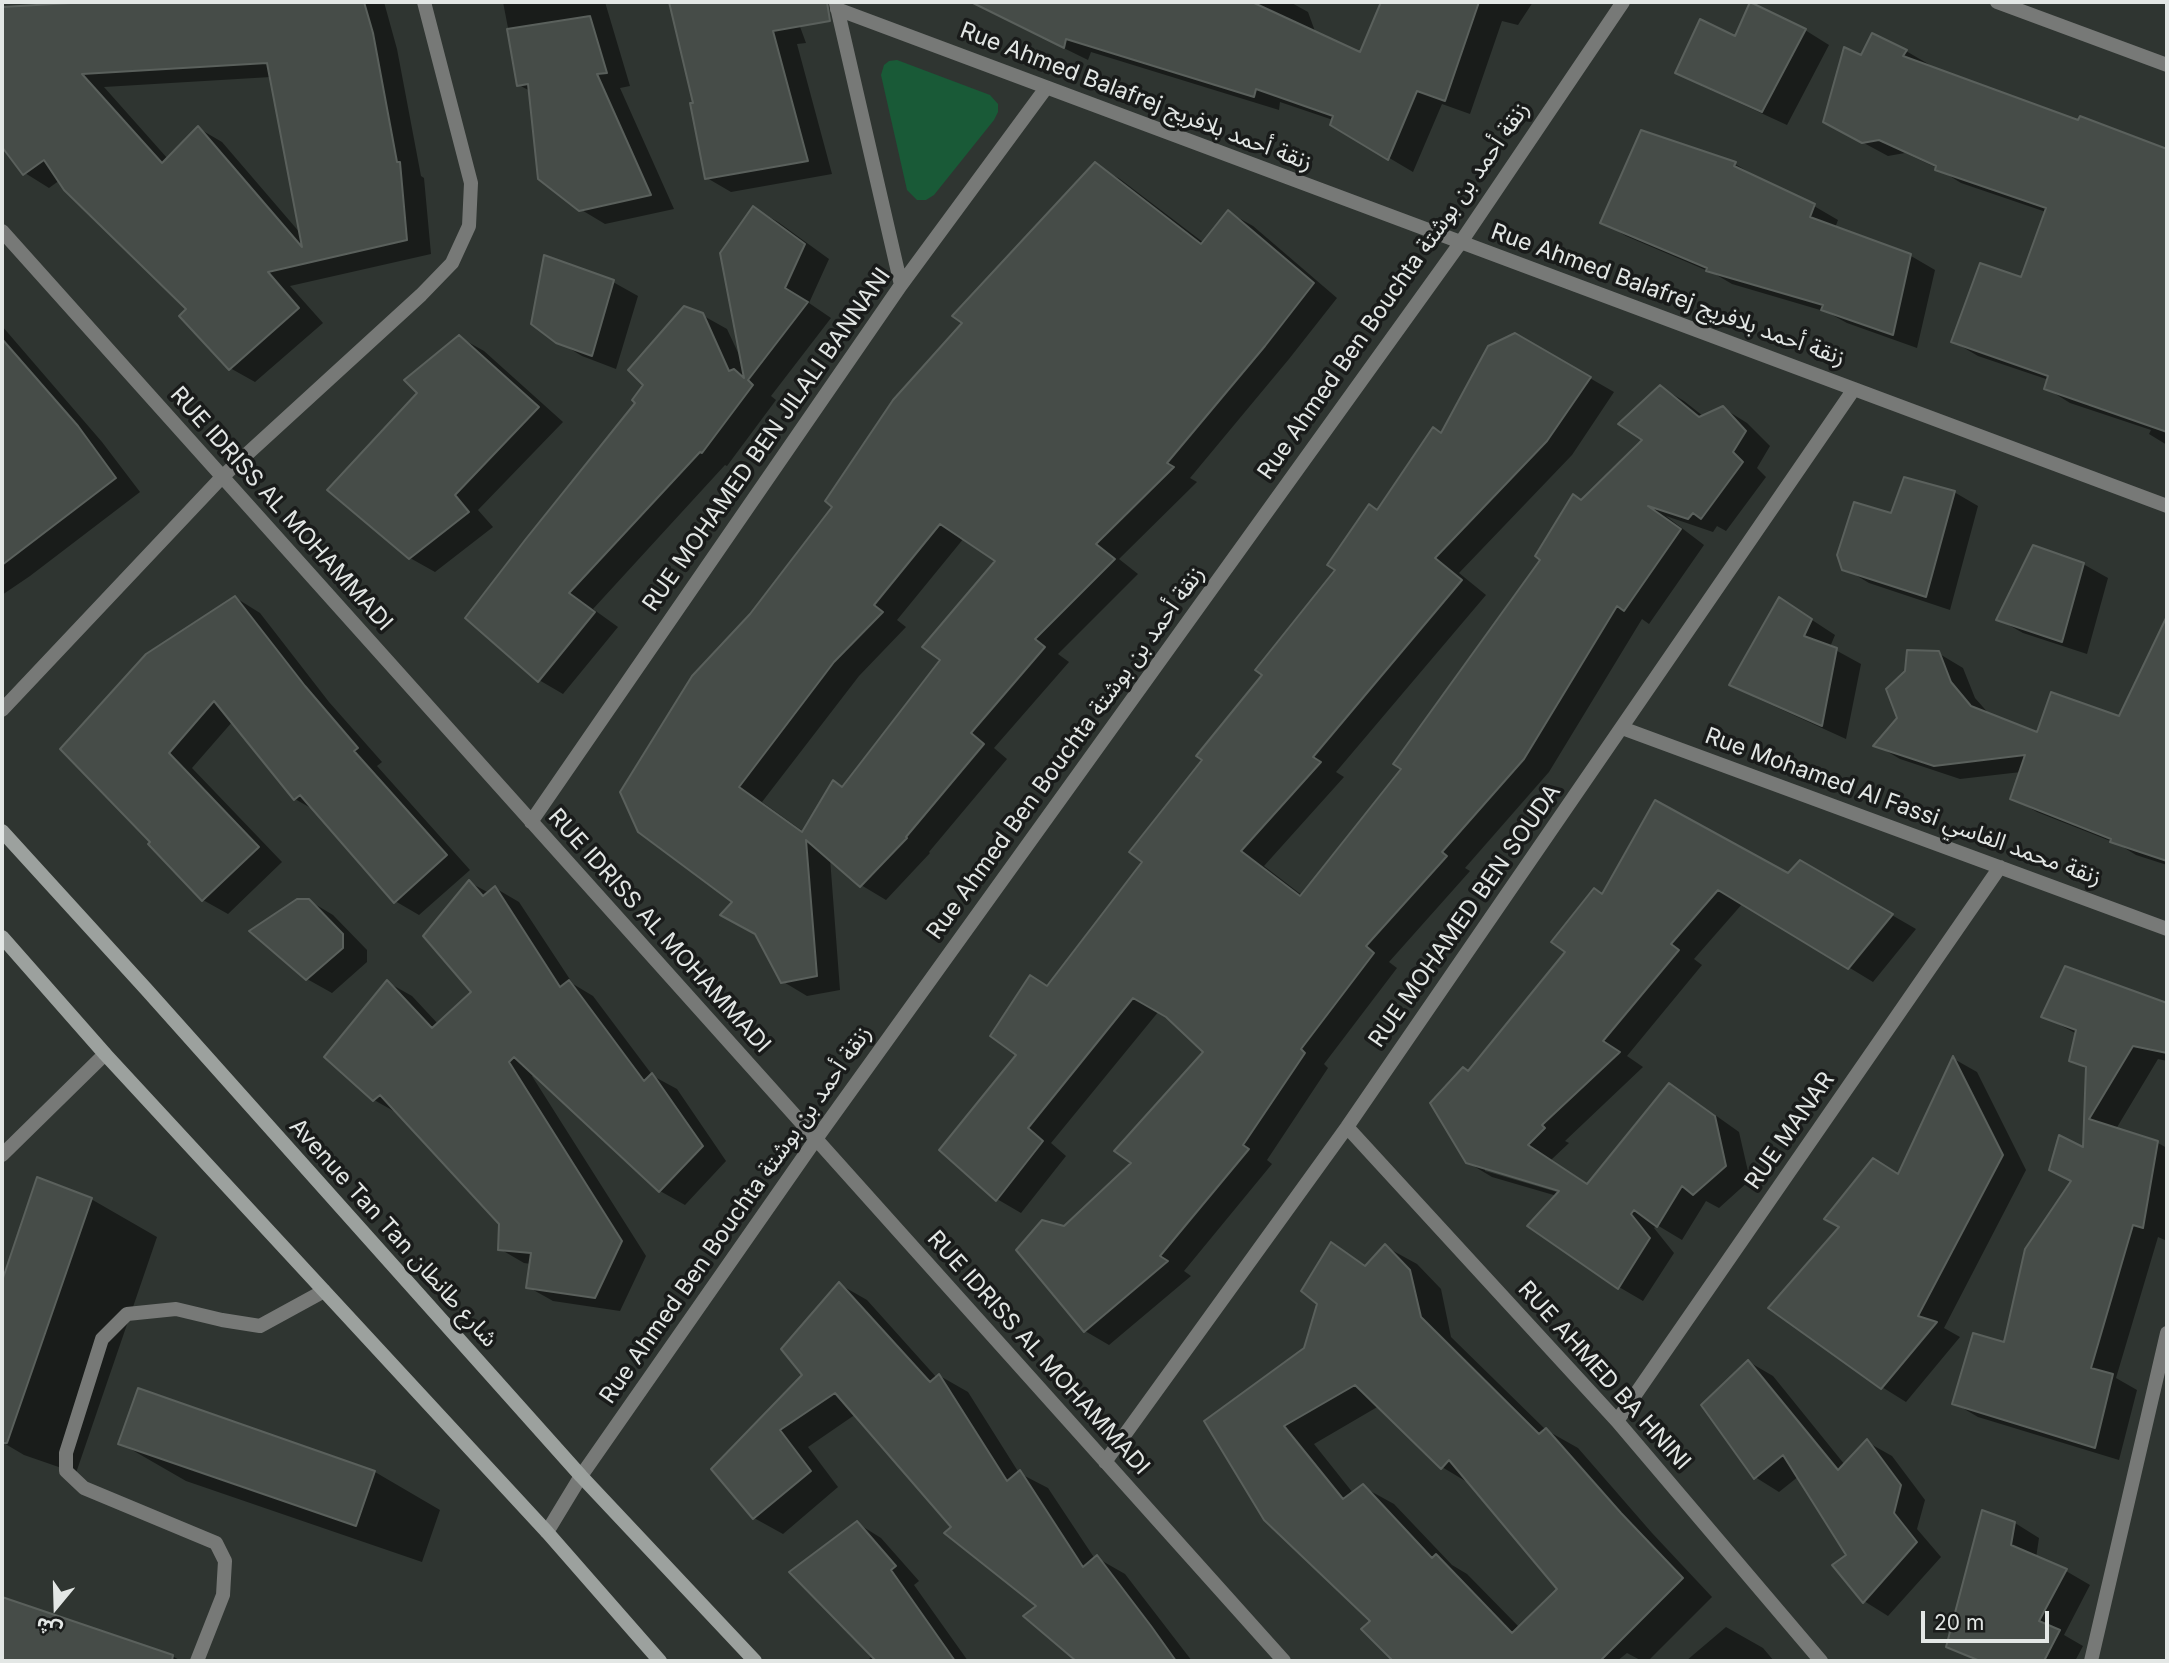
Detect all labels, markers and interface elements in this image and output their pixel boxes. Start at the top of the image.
street label: Rue Ahmed Balafrej زنقة أحمد بلافريج [956,17,1316,177]
street label: Rue Ahmed Ben Bouchta زنقة أحمد بن بوشتة [1252,97,1536,485]
street label: Rue Ahmed Balafrej زنقة أحمد بلافريج [1487,218,1849,372]
street label: RUE MOHAMED BEN JILALI BANNANI [637,263,897,617]
street label: RUE IDRISS AL MOHAMMADI [164,381,398,637]
street label: Rue Ahmed Ben Bouchta زنقة أحمد بن بوشتة [921,561,1211,945]
street label: Rue Mohamed Al Fassi زنقة محمد الفاسي [1701,722,2105,892]
street label: RUE MOHAMED BEN SOUDA [1363,779,1567,1053]
street label: RUE IDRISS AL MOHAMMADI [542,803,776,1059]
street label: Rue Ahmed Ben Bouchta زنقة أحمد بن بوشتة [594,1021,878,1409]
street label: RUE MANAR [1739,1067,1841,1195]
street label: Avenue Tan Tan شارع طانطان [283,1113,503,1353]
street label: RUE IDRISS AL MOHAMMADI [921,1225,1155,1481]
street label: RUE AHMED BA HNINI [1512,1276,1696,1476]
north arrow [21,1572,91,1642]
scale bar [1924,1596,2052,1640]
text: 20 m [1934,1610,1984,1635]
text: ش [33,1612,65,1642]

